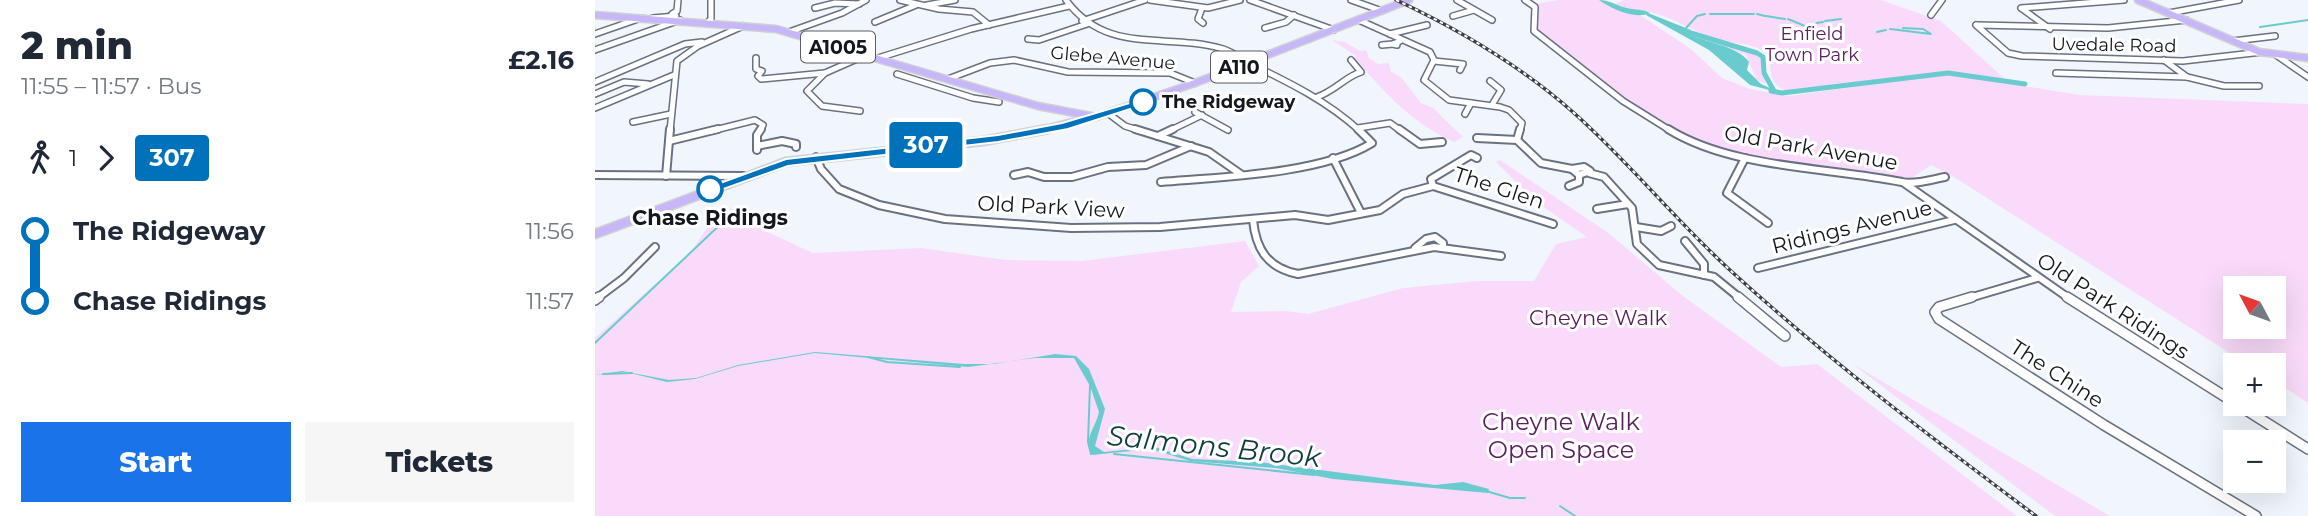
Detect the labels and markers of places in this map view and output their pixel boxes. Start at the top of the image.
marker: The Ridgeway [1130,89,1156,115]
place label: The Ridgeway [1162,91,1295,113]
marker: Chase Ridings [697,176,723,202]
place label: Chase Ridings [632,205,788,230]

